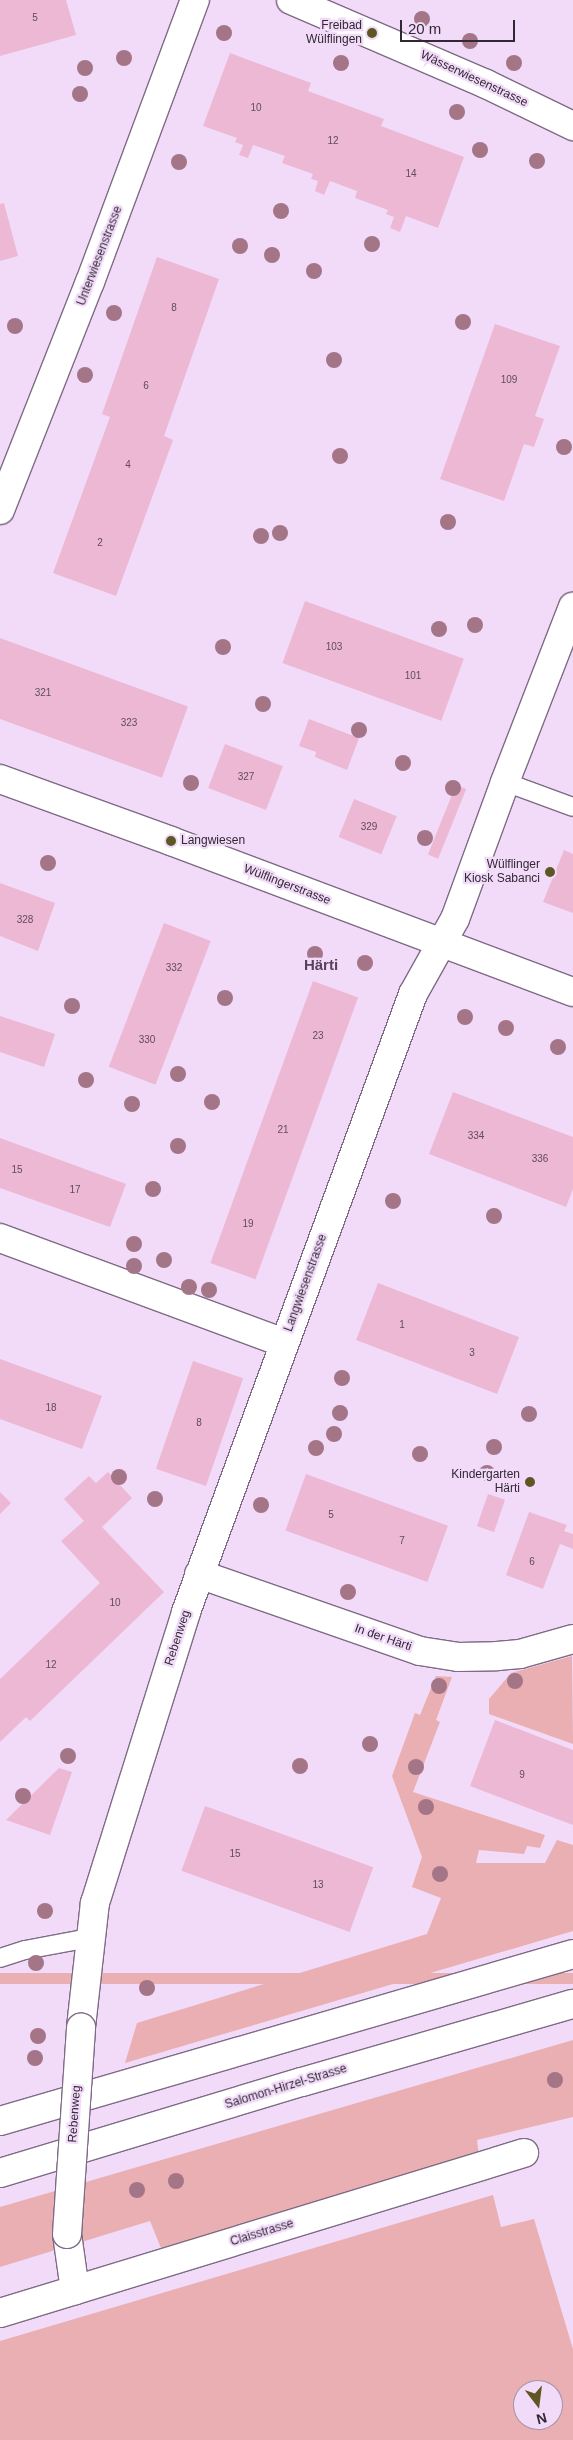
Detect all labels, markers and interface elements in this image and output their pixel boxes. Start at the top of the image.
scale bar [403,10,518,42]
house number: 5 [32,12,38,24]
place label: Freibad Wülflingen [306,19,362,47]
text: 20 m [408,20,441,37]
marker: Freibad Wülflingen [366,27,378,39]
street label: Wässerwiesenstrasse [418,48,530,110]
house number: 10 [250,102,262,114]
house number: 12 [327,135,339,147]
house number: 14 [405,168,417,180]
street label: Unterwiesenstrasse [74,204,126,308]
house number: 8 [171,302,177,314]
house number: 109 [501,374,517,386]
house number: 6 [143,380,149,392]
house number: 4 [125,459,131,471]
house number: 2 [97,537,103,549]
house number: 103 [326,641,342,653]
house number: 101 [405,670,421,682]
house number: 321 [35,687,51,699]
house number: 323 [121,717,137,729]
house number: 327 [238,771,254,783]
house number: 329 [361,821,377,833]
place label: Langwiesen [181,834,245,848]
marker: Langwiesen [165,835,177,847]
place label: Wülflinger Kiosk Sabanci [464,858,540,886]
street label: Wülflingerstrasse [241,862,333,908]
marker: Wülflinger Kiosk Sabanci [544,866,556,878]
house number: 328 [17,914,33,926]
district label: Härti [304,956,338,974]
house number: 332 [166,962,182,974]
house number: 23 [312,1030,324,1042]
house number: 330 [139,1034,155,1046]
house number: 21 [277,1124,289,1136]
house number: 334 [468,1130,484,1142]
house number: 336 [532,1153,548,1165]
house number: 15 [11,1164,23,1176]
house number: 17 [69,1184,81,1196]
house number: 19 [242,1218,254,1230]
street label: Langwiesenstrasse [282,1232,330,1334]
house number: 1 [399,1319,405,1331]
house number: 3 [469,1347,475,1359]
house number: 18 [45,1402,57,1414]
house number: 8 [196,1417,202,1429]
place label: Kindergarten Härti [451,1468,520,1496]
marker: Kindergarten Härti [524,1476,536,1488]
house number: 5 [328,1509,334,1521]
house number: 7 [399,1535,405,1547]
house number: 6 [529,1556,535,1568]
house number: 10 [109,1597,121,1609]
street label: Rebenweg [162,1608,194,1668]
street label: In der Härti [353,1622,413,1654]
house number: 12 [45,1659,57,1671]
house number: 9 [519,1769,525,1781]
house number: 15 [229,1848,241,1860]
house number: 13 [312,1879,324,1891]
street label: Salomon-Hirzel-Strasse [223,2062,349,2112]
street label: Rebenweg [66,2085,84,2143]
street label: Claisstrasse [229,2217,295,2249]
north arrow [513,2380,563,2430]
text: N [535,2409,549,2428]

